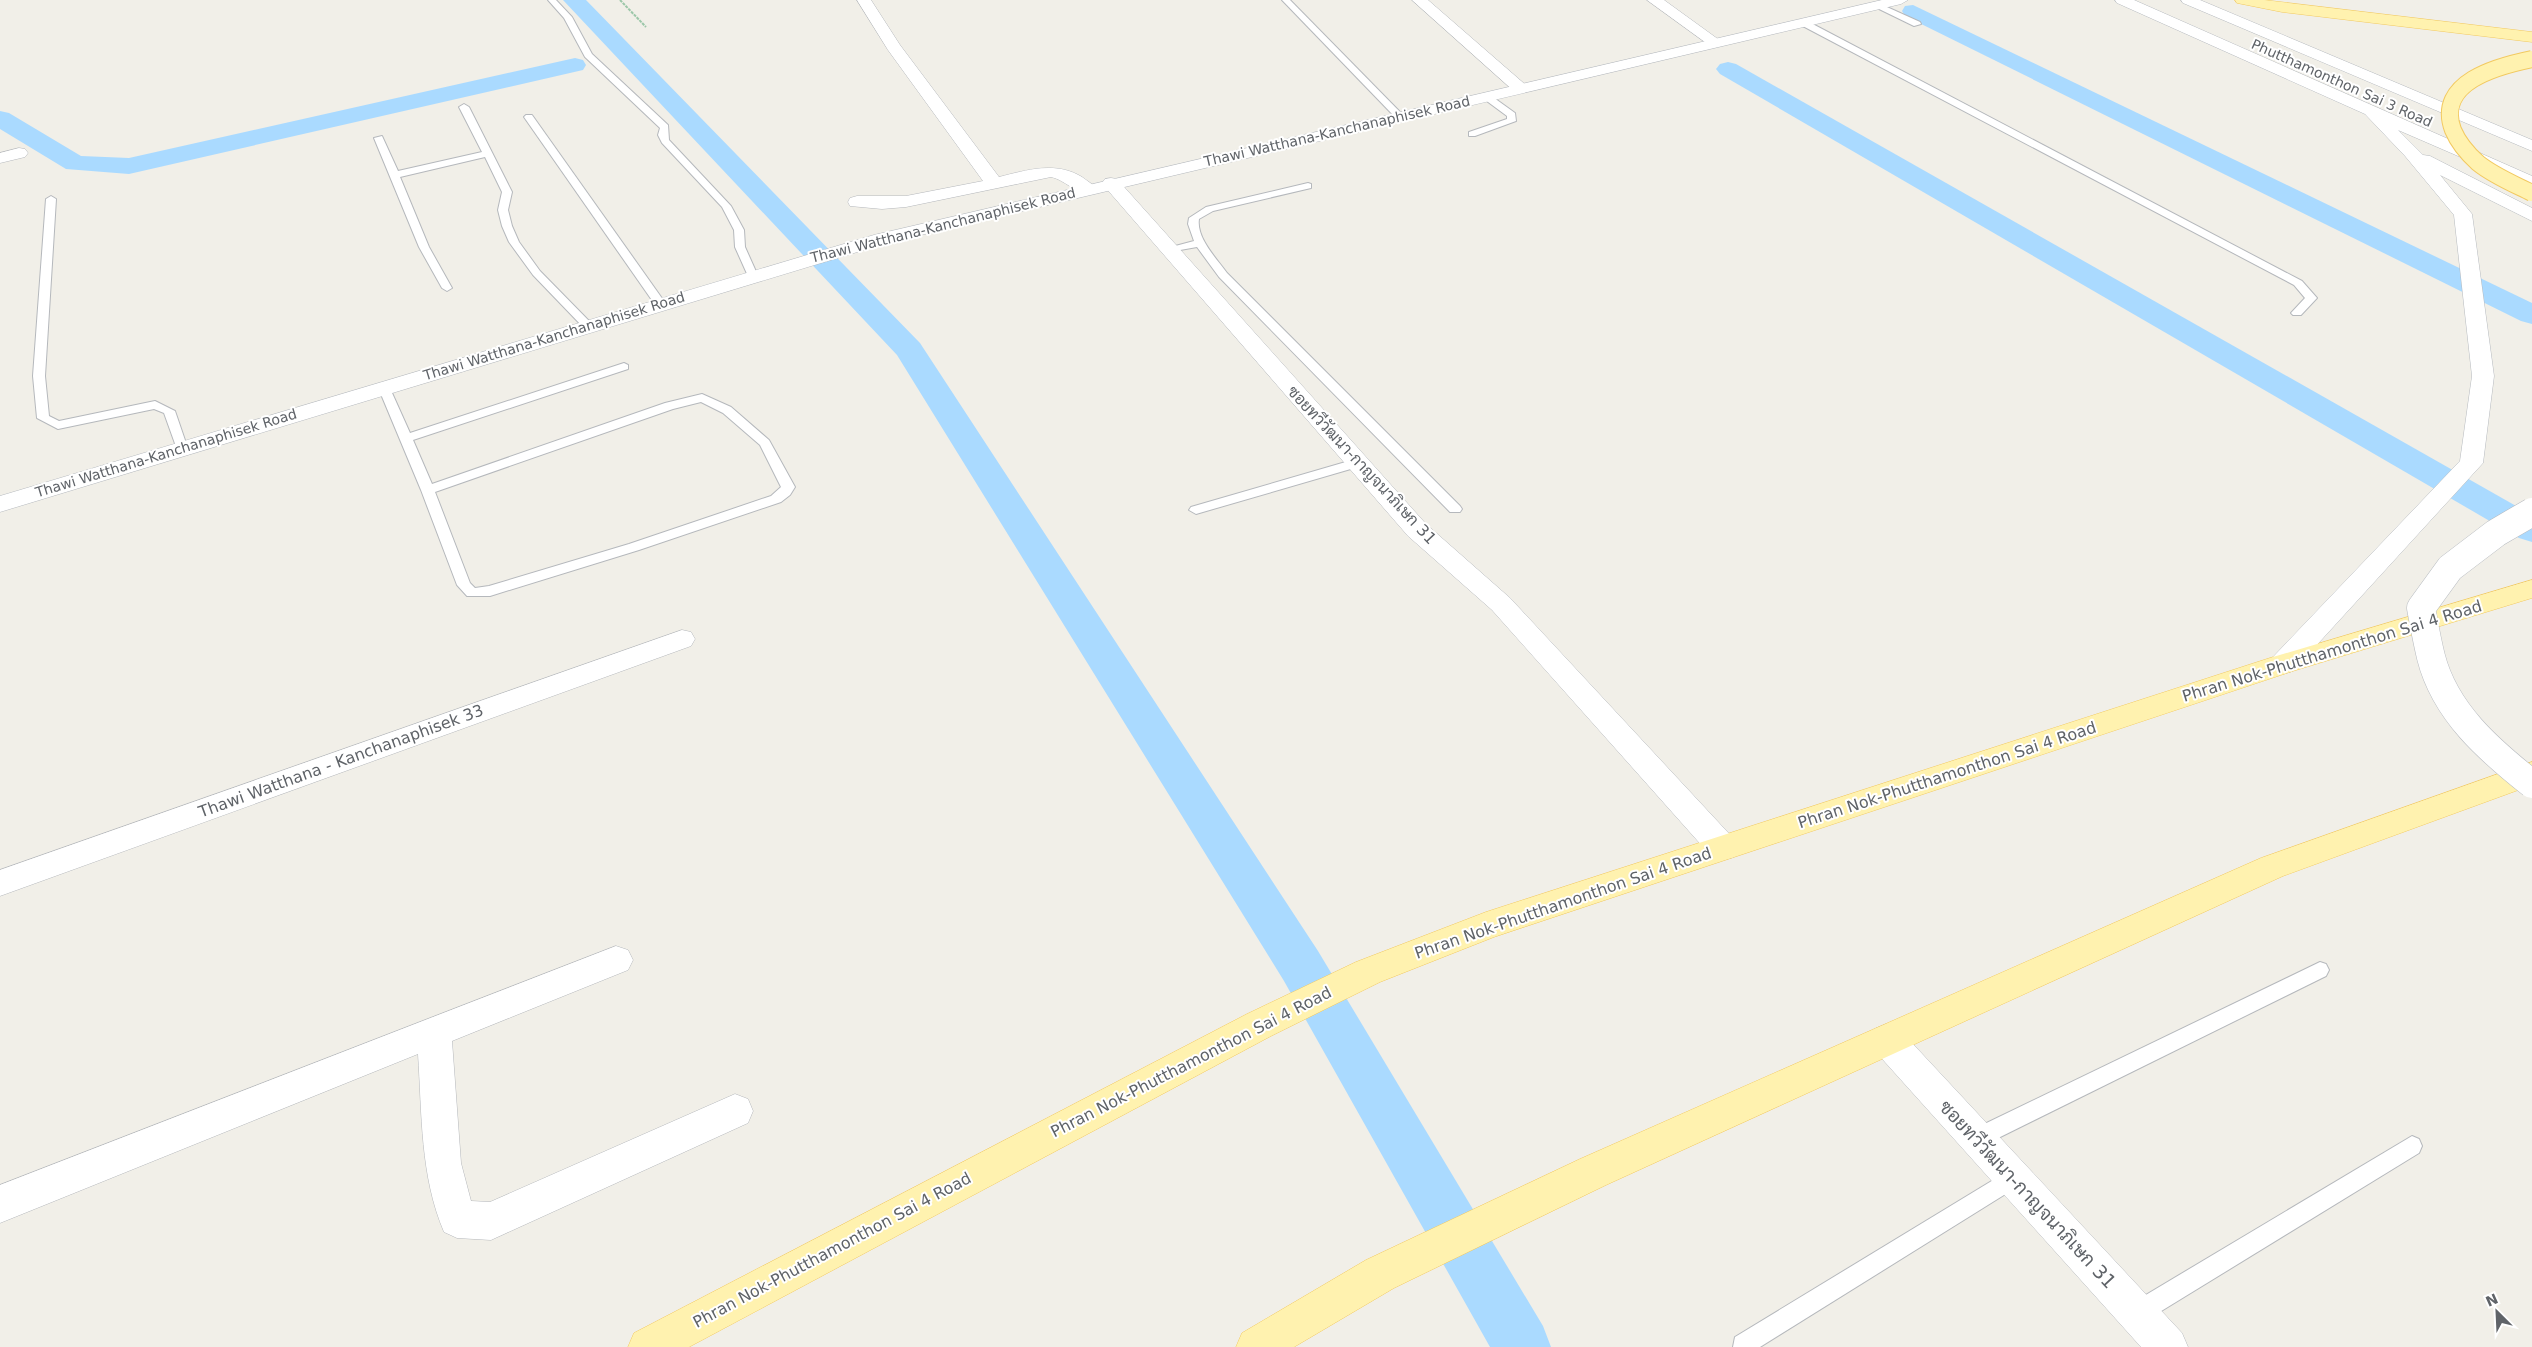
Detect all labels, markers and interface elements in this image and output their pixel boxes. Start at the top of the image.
street label: Phutthamonthon Sai 3 Road [2249,36,2435,130]
street label: Thawi Watthana-Kanchanaphisek Road [1201,93,1472,170]
street label: Thawi Watthana-Kanchanaphisek Road [808,184,1077,266]
street label: Thawi Watthana-Kanchanaphisek Road [420,289,687,384]
street label: ซอยทวีวัฒนา-กาญจนาภิเษก 31 [1284,380,1442,548]
street label: Thawi Watthana-Kanchanaphisek Road [32,406,299,501]
street label: Phran Nok-Phutthamonthon Sai 4 Road [2180,596,2484,706]
street label: Thawi Watthana - Kanchanaphisek 33 [195,700,486,822]
street label: Phran Nok-Phutthamonthon Sai 4 Road [1795,718,2099,832]
street label: Phran Nok-Phutthamonthon Sai 4 Road [1412,843,1714,963]
street label: Phran Nok-Phutthamonthon Sai 4 Road [1047,983,1335,1141]
street label: ซอยทวีวัฒนา-กาญจนาภิเษก 31 [1934,1095,2122,1293]
street label: Phran Nok-Phutthamonthon Sai 4 Road [690,1168,974,1332]
north arrow [2472,1287,2522,1337]
text: N [2483,1290,2500,1310]

